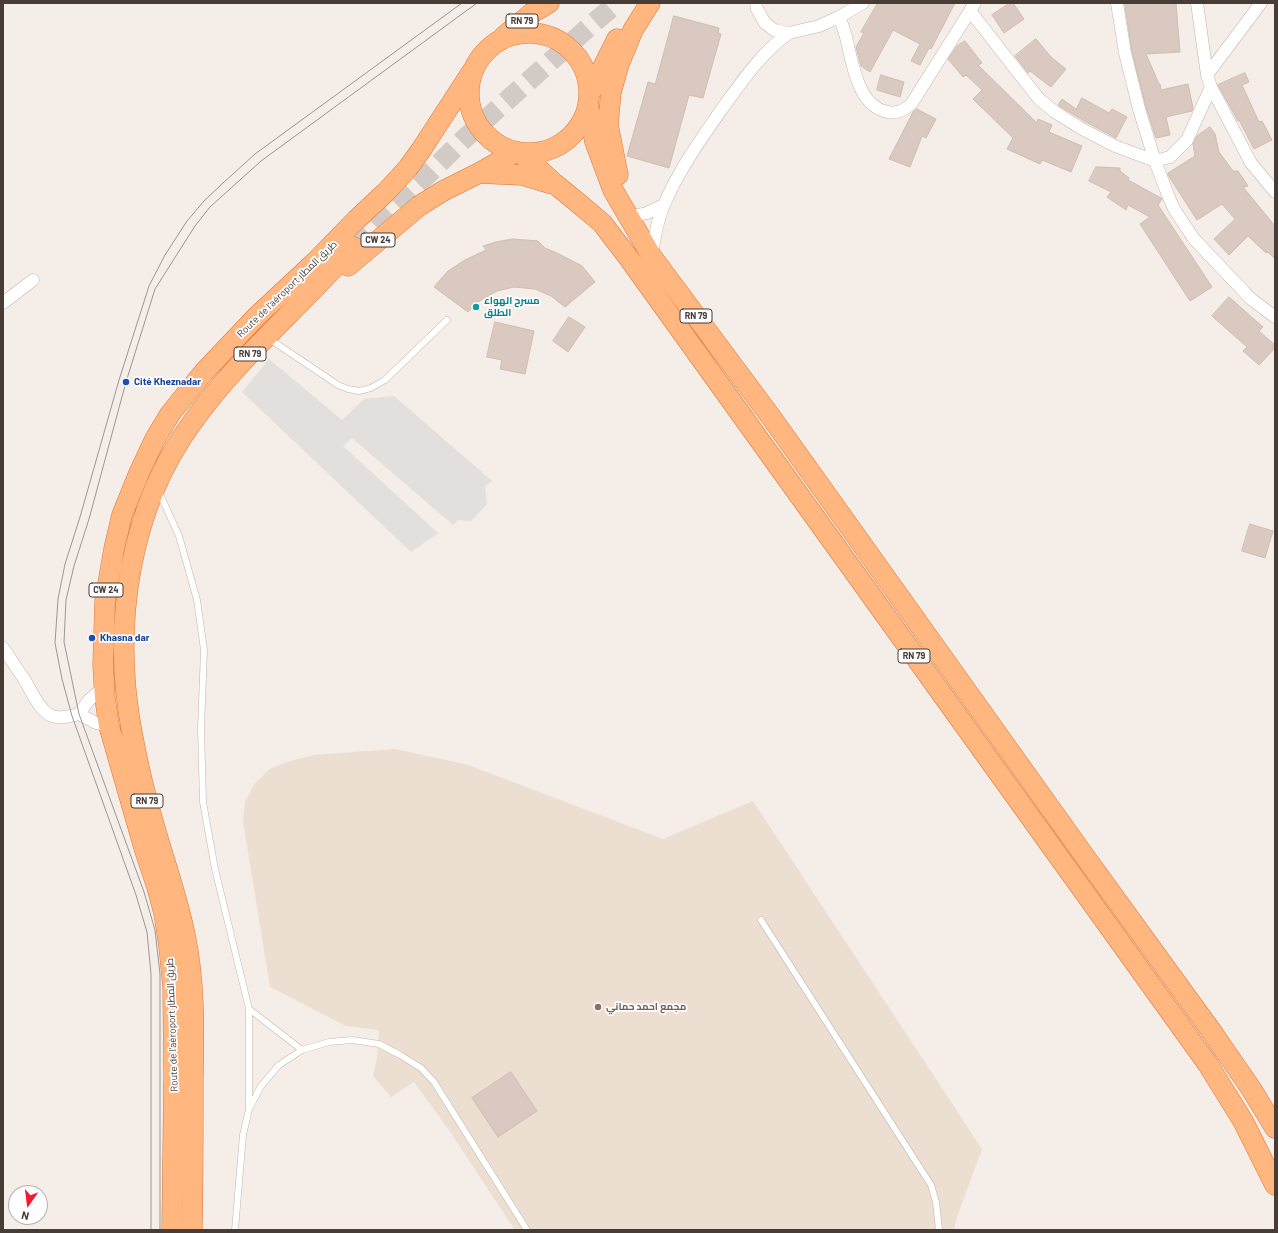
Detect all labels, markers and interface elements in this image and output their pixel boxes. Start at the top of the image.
road number: RN 79 [506,14,538,28]
road number: CW 24 [361,233,395,247]
street label: Route de l'aéroport طريق المطار [235,238,339,340]
place label: مسرح الهواء الطلق [484,295,540,318]
marker: مسرح الهواء الطلق [471,302,481,312]
road number: RN 79 [680,309,712,323]
road number: RN 79 [234,347,266,361]
place label: Cité Kheznadar [134,376,201,388]
marker: Cité Kheznadar [121,377,131,387]
road number: CW 24 [89,583,123,597]
place label: Khasna dar [100,632,150,644]
marker: Khasna dar [87,633,97,643]
road number: RN 79 [898,649,930,663]
road number: RN 79 [131,794,163,808]
street label: Route de l'aéroport طريق المطار [164,958,180,1092]
place label: مجمع احمد حماني [606,1001,686,1013]
marker: مجمع احمد حماني [593,1002,603,1012]
north arrow [8,1185,48,1225]
text: N [20,1209,30,1223]

